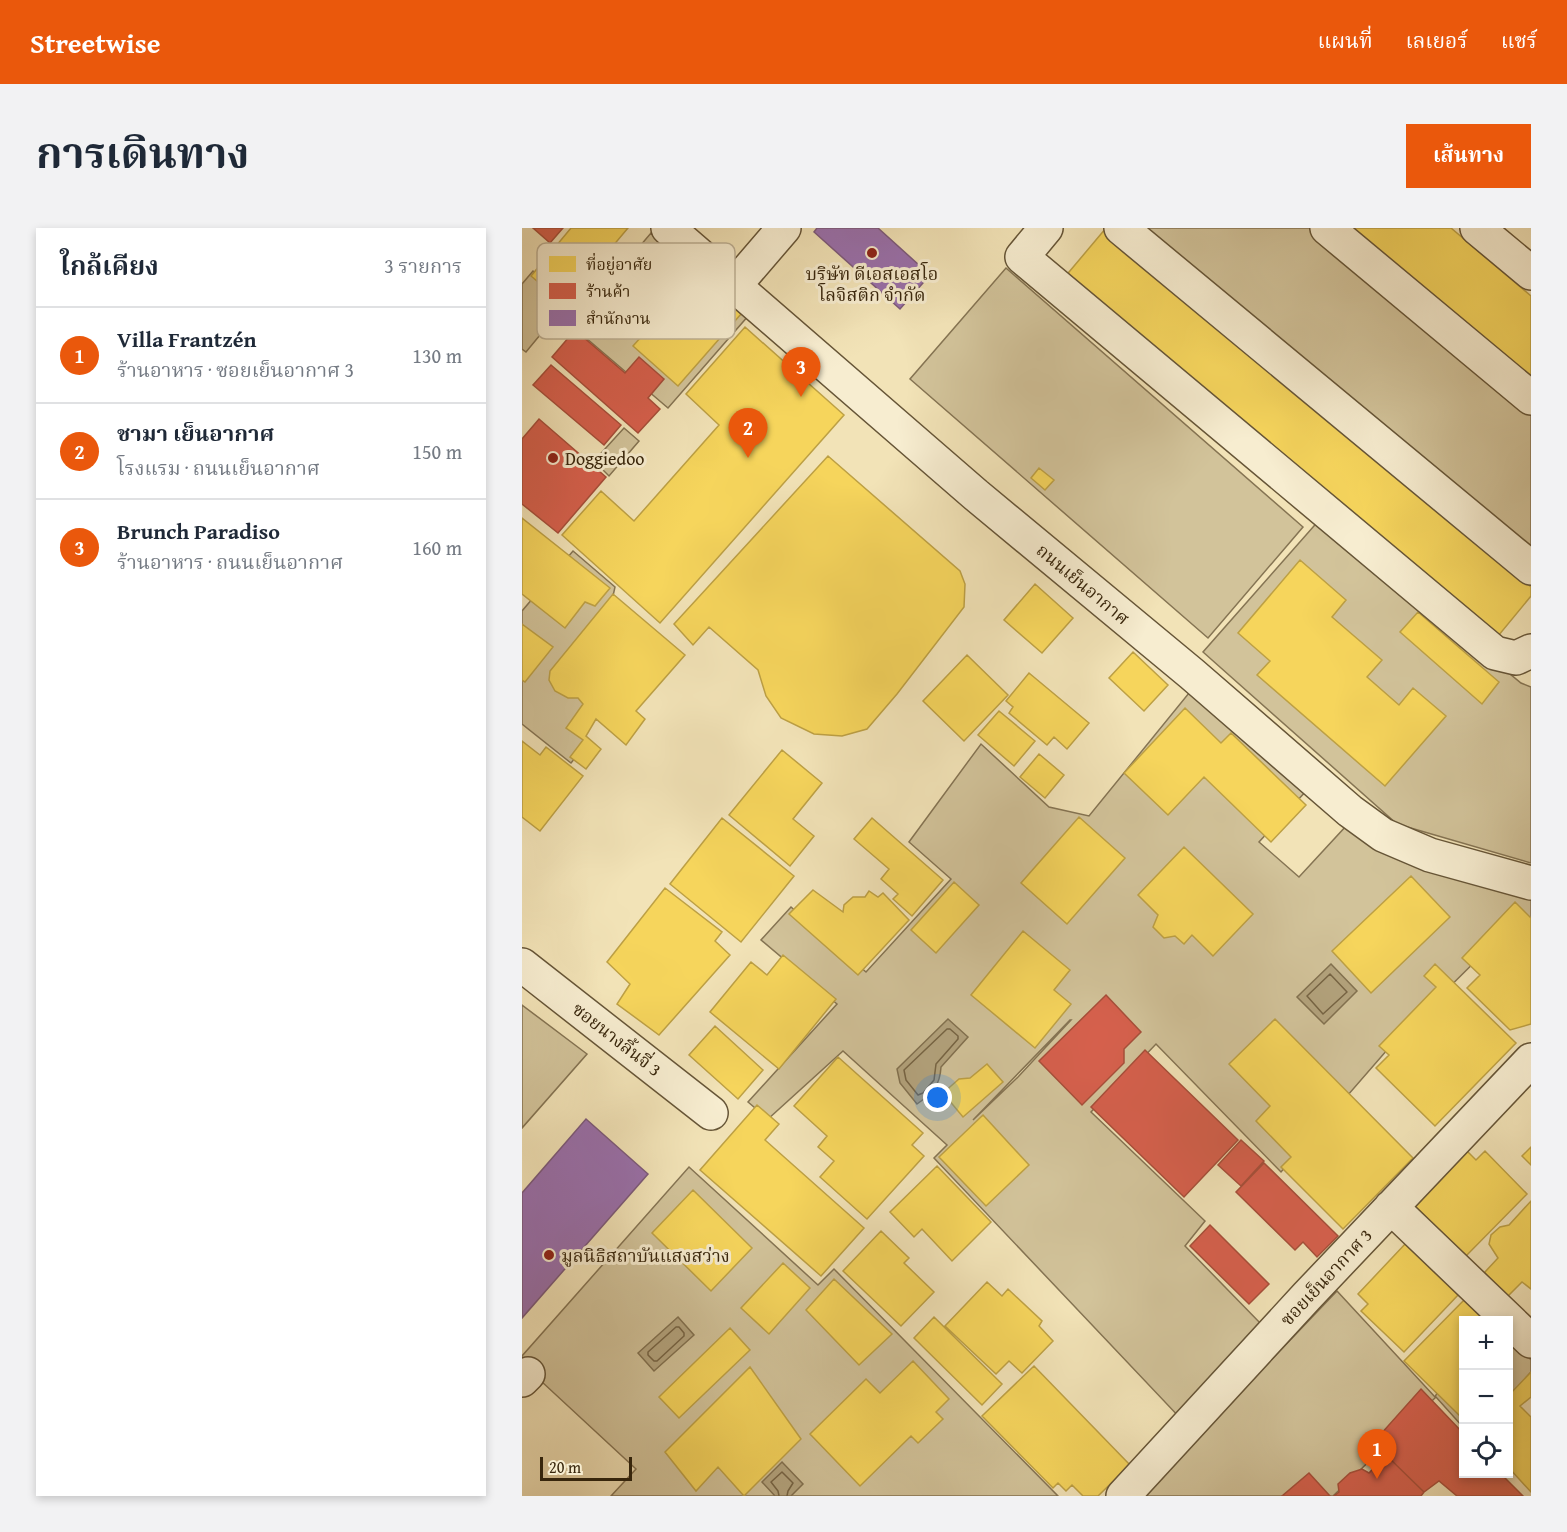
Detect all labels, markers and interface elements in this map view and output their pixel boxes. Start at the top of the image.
text: Streetwise [30,22,160,63]
text: แผนที่ [1318,25,1373,56]
text: เลเยอร์ [1406,25,1468,56]
text: แชร์ [1501,25,1537,56]
text: การเดินทาง [36,122,249,183]
button: เส้นทาง [1406,124,1531,188]
legend [537,243,735,339]
text: ใกล้เคียง [60,246,159,285]
marker: บริษัท ดีเอสเอสโอ โลจิสติก จำกัด [865,246,879,260]
text: 3 รายการ [384,251,462,280]
text: ที่อยู่อาศัย [586,252,652,276]
place label: บริษัท ดีเอสเอสโอ โลจิสติก จำกัด [806,260,938,308]
text: ร้านค้า [586,279,630,303]
text: สำนักงาน [586,306,650,330]
text: Villa Frantzén [117,323,256,355]
text: 1 [74,341,85,370]
text: 130 m [412,341,462,370]
pin: 3 [782,348,820,397]
text: ร้านอาหาร · ซอยเย็นอากาศ 3 [117,355,354,384]
pin: 2 [728,408,768,458]
text: ชามา เย็นอากาศ [117,417,274,449]
text: 2 [74,437,85,466]
text: 150 m [412,437,462,466]
place label: Doggiedoo [565,445,645,472]
marker: Doggiedoo [546,451,560,465]
text: โรงแรม · ถนนเย็นอากาศ [117,453,320,482]
text: Brunch Paradiso [117,515,280,547]
text: 3 [74,533,85,562]
text: 160 m [412,533,462,562]
street label: ถนนเย็นอากาศ [1031,537,1136,631]
text: ร้านอาหาร · ถนนเย็นอากาศ [117,547,343,576]
street label: ซอยนางลิ้นจี่ 3 [567,995,667,1083]
your location [923,1083,952,1112]
street label: ซอยเย็นอากาศ 3 [1274,1222,1378,1332]
place label: มูลนิธิสถาบันแสงสว่าง [561,1242,730,1269]
marker: มูลนิธิสถาบันแสงสว่าง [542,1248,556,1262]
map controls [1459,1316,1513,1478]
button: + [1459,1316,1513,1370]
button: − [1459,1370,1513,1424]
button: locate [1459,1424,1513,1478]
pin: 1 [1358,1430,1396,1479]
scale bar [540,1454,632,1482]
text: 20 m [549,1455,581,1479]

